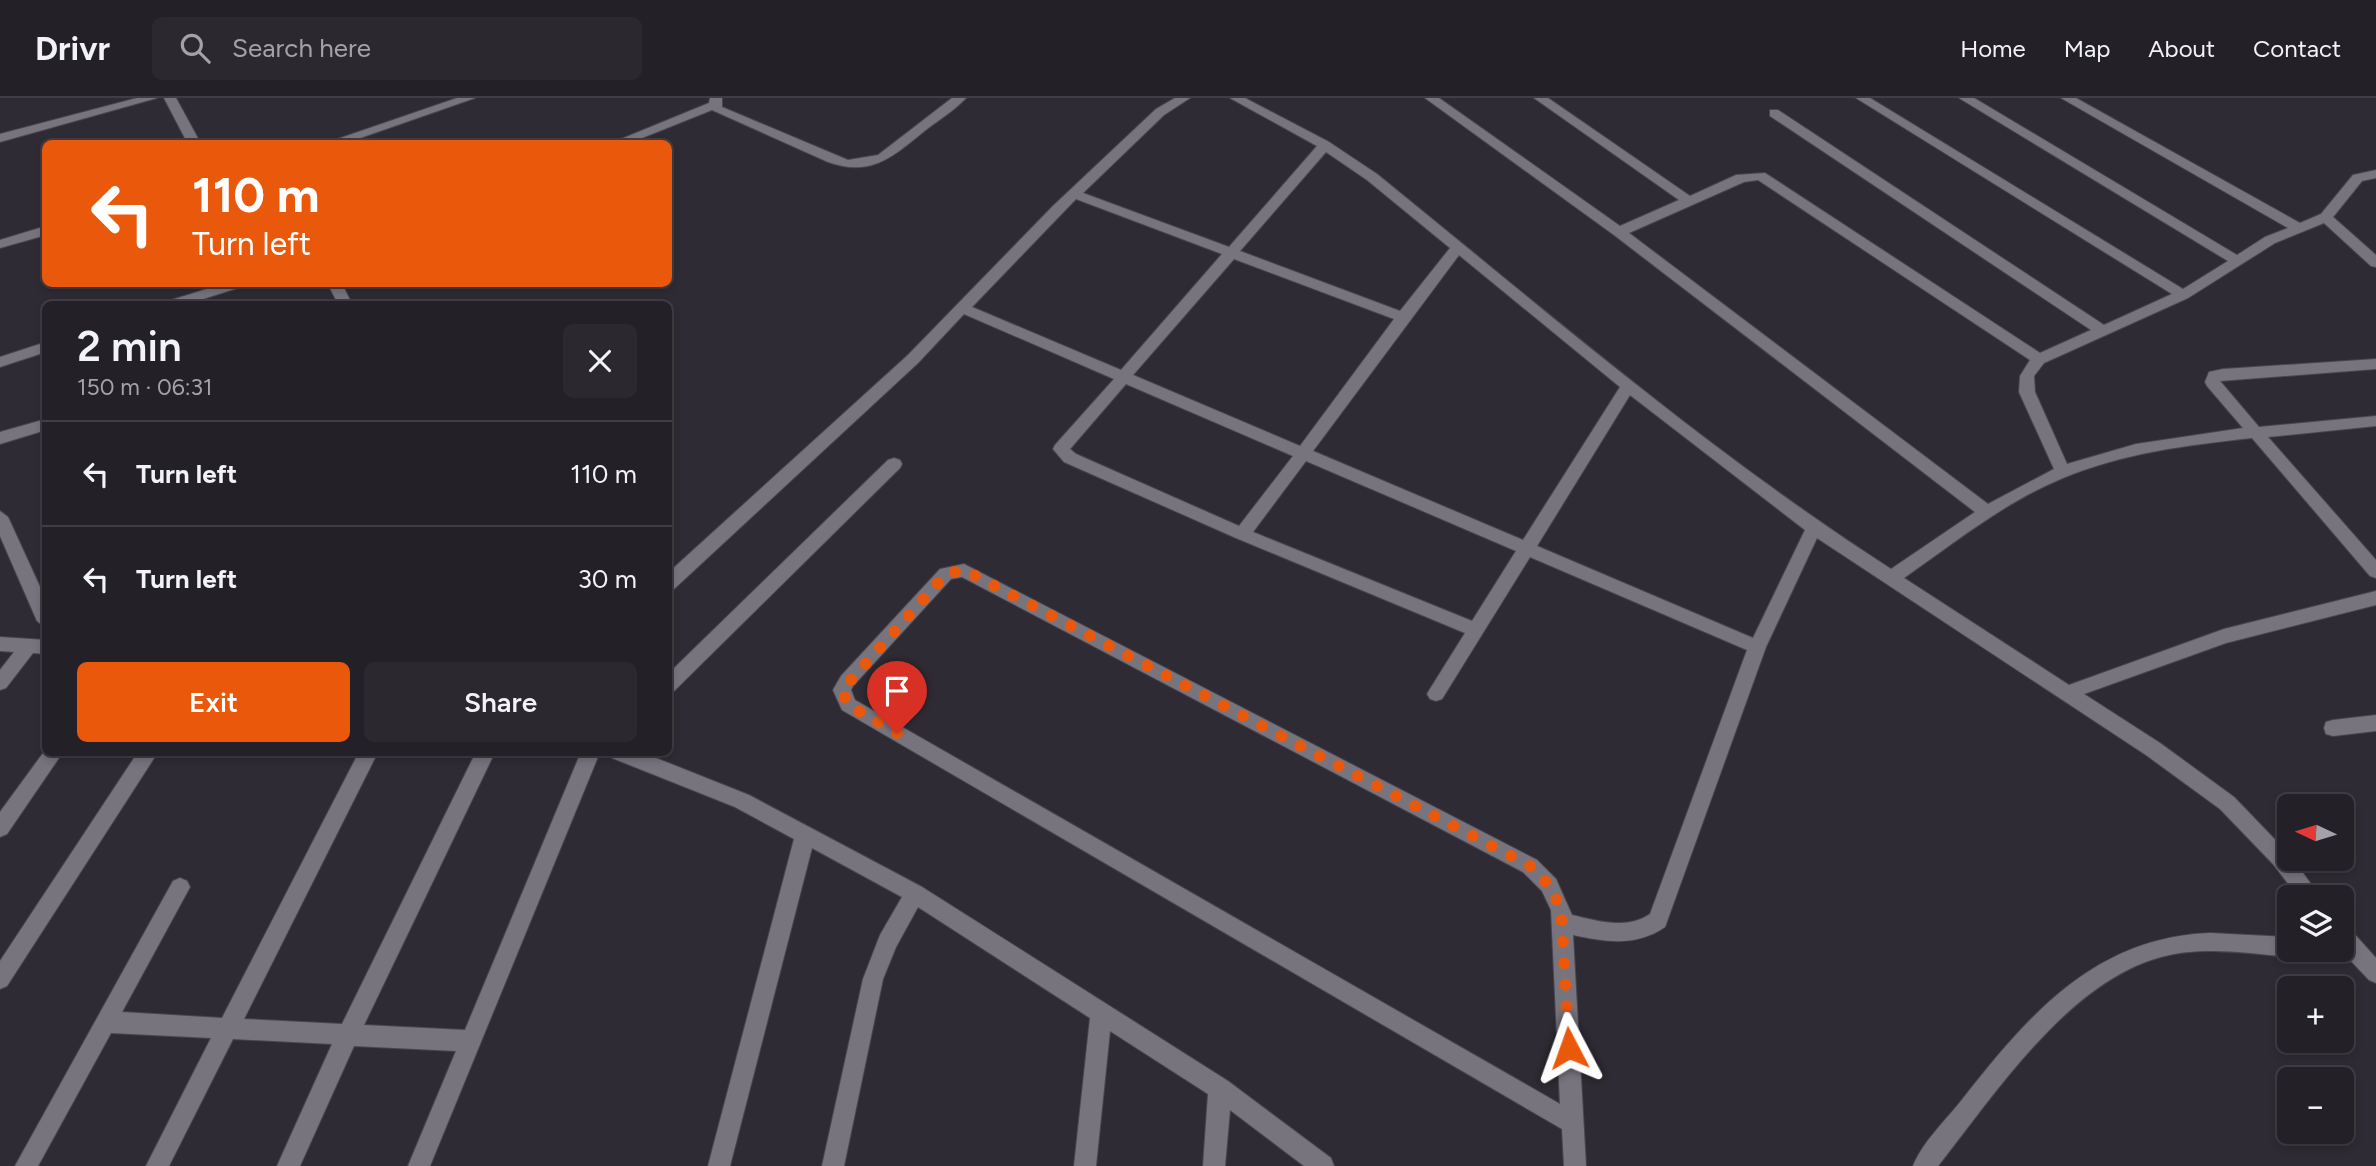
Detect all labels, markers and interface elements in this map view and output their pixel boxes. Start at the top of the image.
search box [152,17,642,80]
text: Drivr [35,29,110,68]
icon: search [176,29,214,67]
text: Search here [232,32,371,64]
text: Home [1960,34,2026,63]
text: Map [2064,34,2110,63]
text: About [2148,34,2215,63]
text: Contact [2253,34,2341,63]
text: 110 m [192,165,320,224]
icon: left [77,168,168,259]
text: Turn left [192,225,311,263]
text: 2 min [77,321,182,372]
button: close [563,324,637,398]
text: 150 m · 06:31 [77,373,213,401]
icon: left [77,455,115,493]
text: Turn left [136,458,237,490]
text: 110 m [570,458,637,490]
icon: left [77,560,115,598]
text: Turn left [136,563,237,595]
text: 30 m [578,563,637,595]
pin [867,661,927,733]
button: Exit [77,662,350,742]
button: Share [364,662,637,742]
icon: arrive [878,672,916,710]
north arrow [2277,794,2354,872]
map controls [2277,794,2354,1144]
button: layers [2277,885,2354,962]
button: + [2277,976,2354,1053]
position arrow [1532,1011,1606,1085]
button: − [2277,1067,2354,1144]

